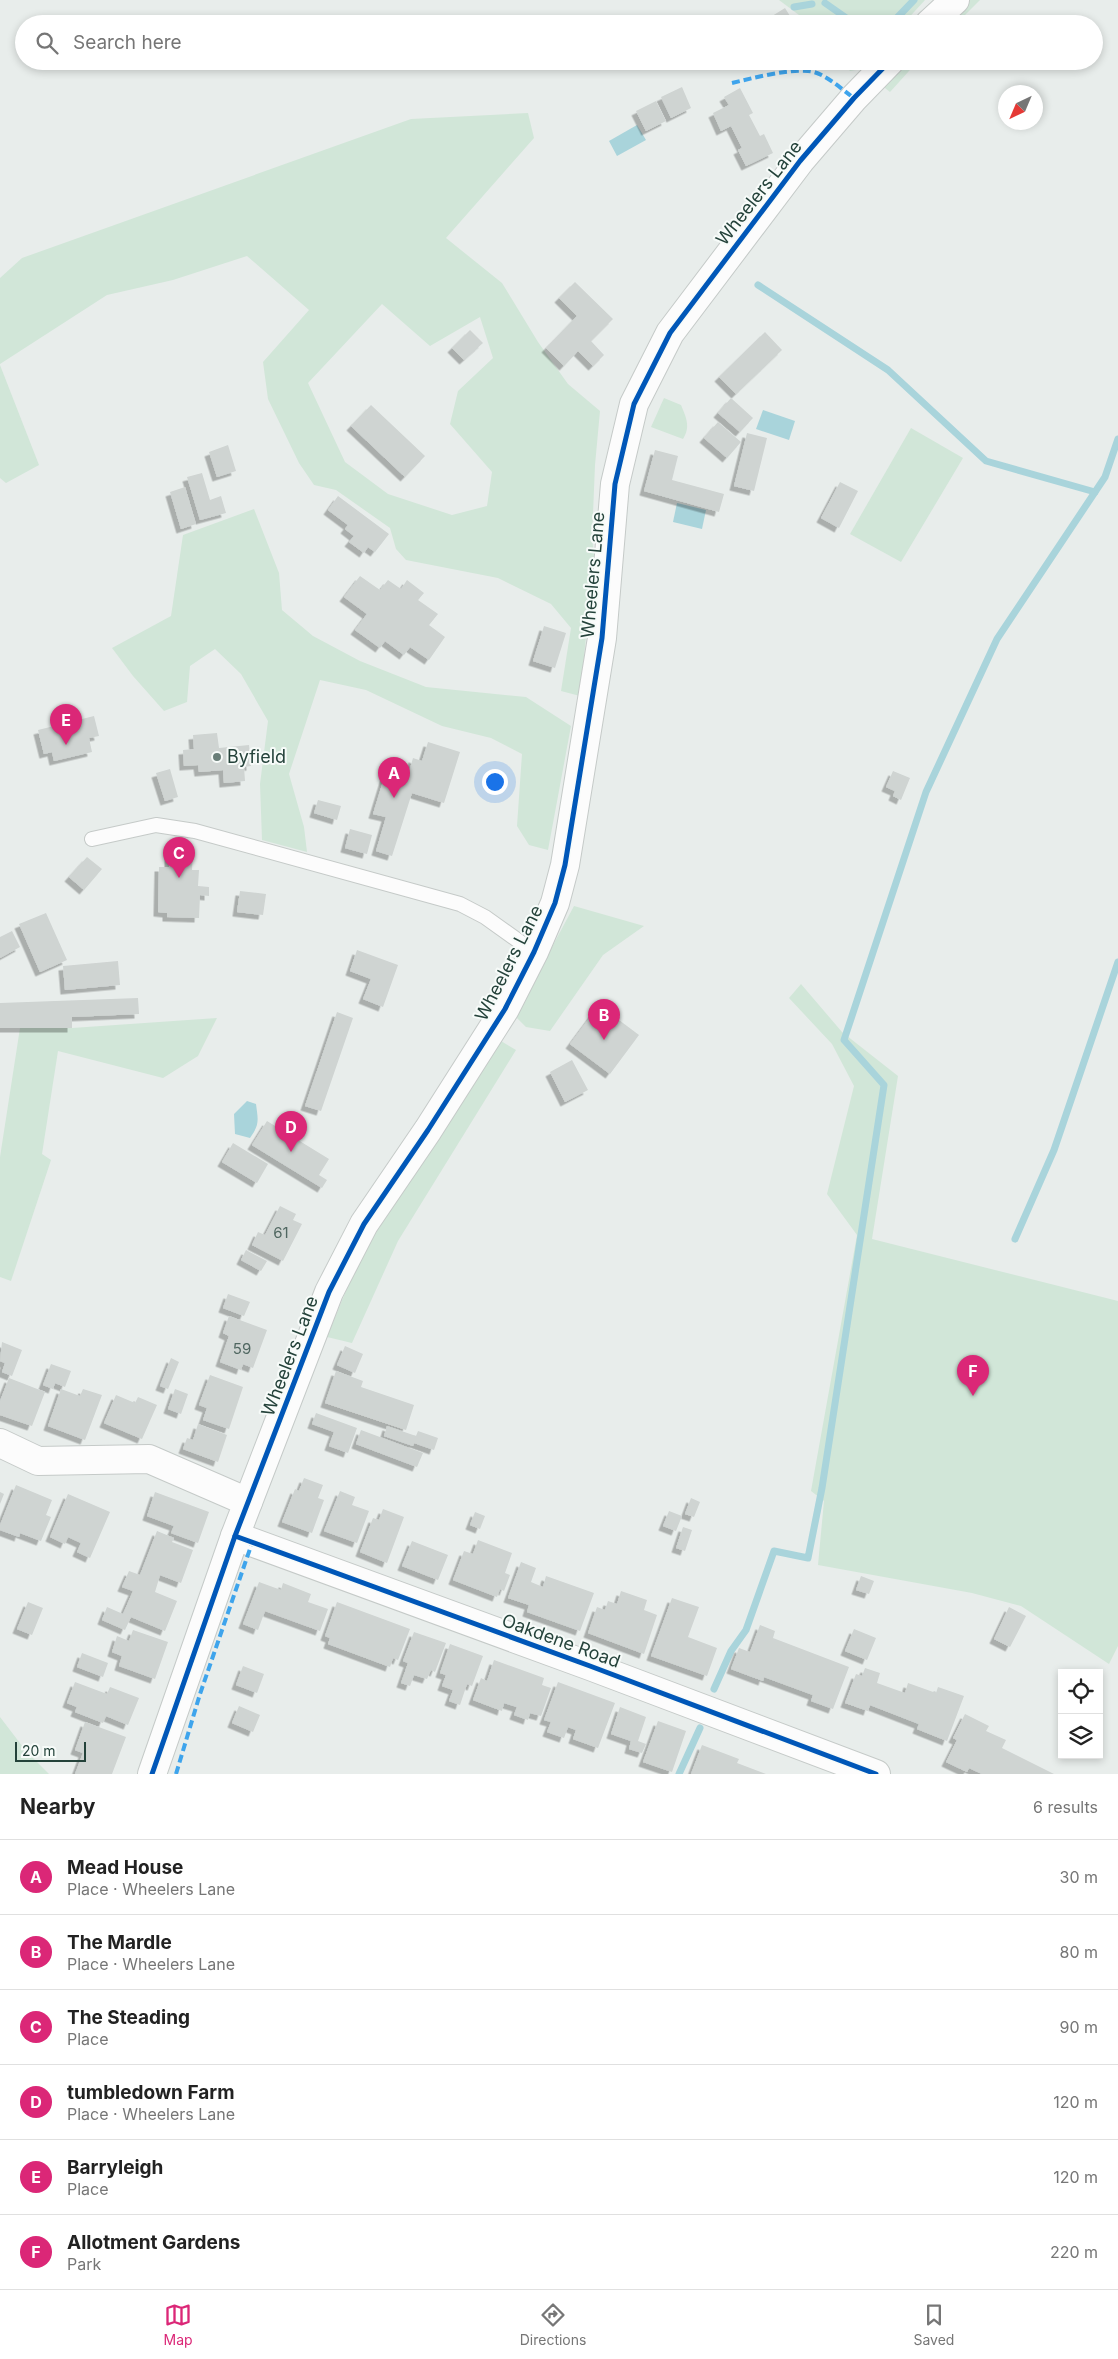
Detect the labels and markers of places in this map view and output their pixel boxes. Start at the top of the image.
pin: E [50,704,82,745]
place label: Byfield [227,746,286,767]
marker: Byfield [211,751,223,763]
pin: A [378,757,410,798]
pin: C [163,837,195,878]
pin: B [588,999,620,1040]
pin: D [275,1111,307,1152]
pin: F [957,1355,989,1396]

